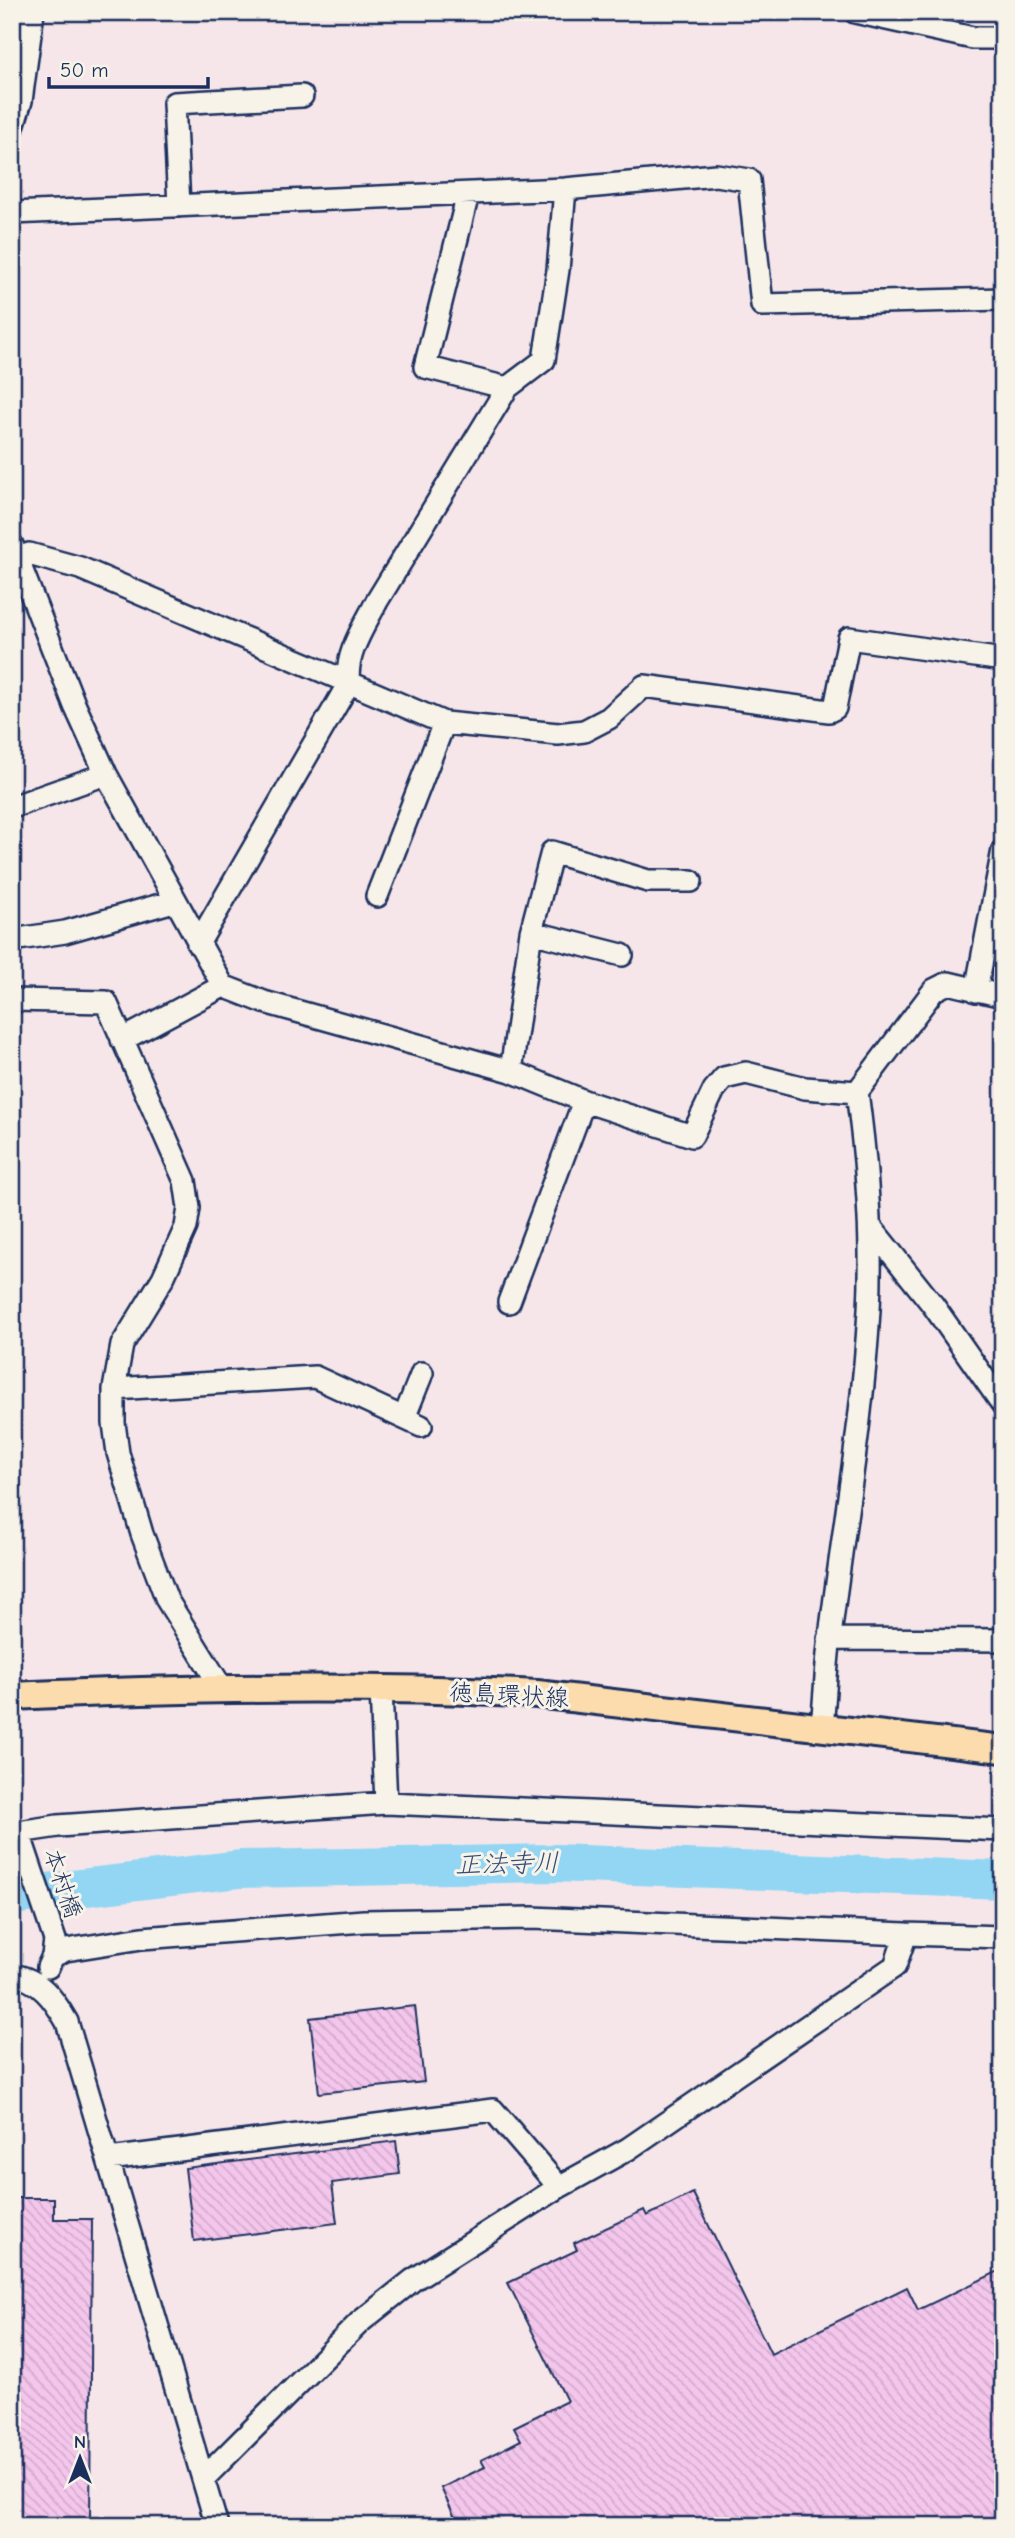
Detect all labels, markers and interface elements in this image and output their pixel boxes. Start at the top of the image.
scale bar [49,46,208,90]
text: 50 m [60,58,109,82]
street label: 徳島環状線 [448,1678,570,1712]
street label: 本村橋 [38,1844,88,1922]
water label: 正法寺川 [455,1848,559,1880]
north arrow [46,2422,116,2492]
text: N [74,2431,86,2453]

